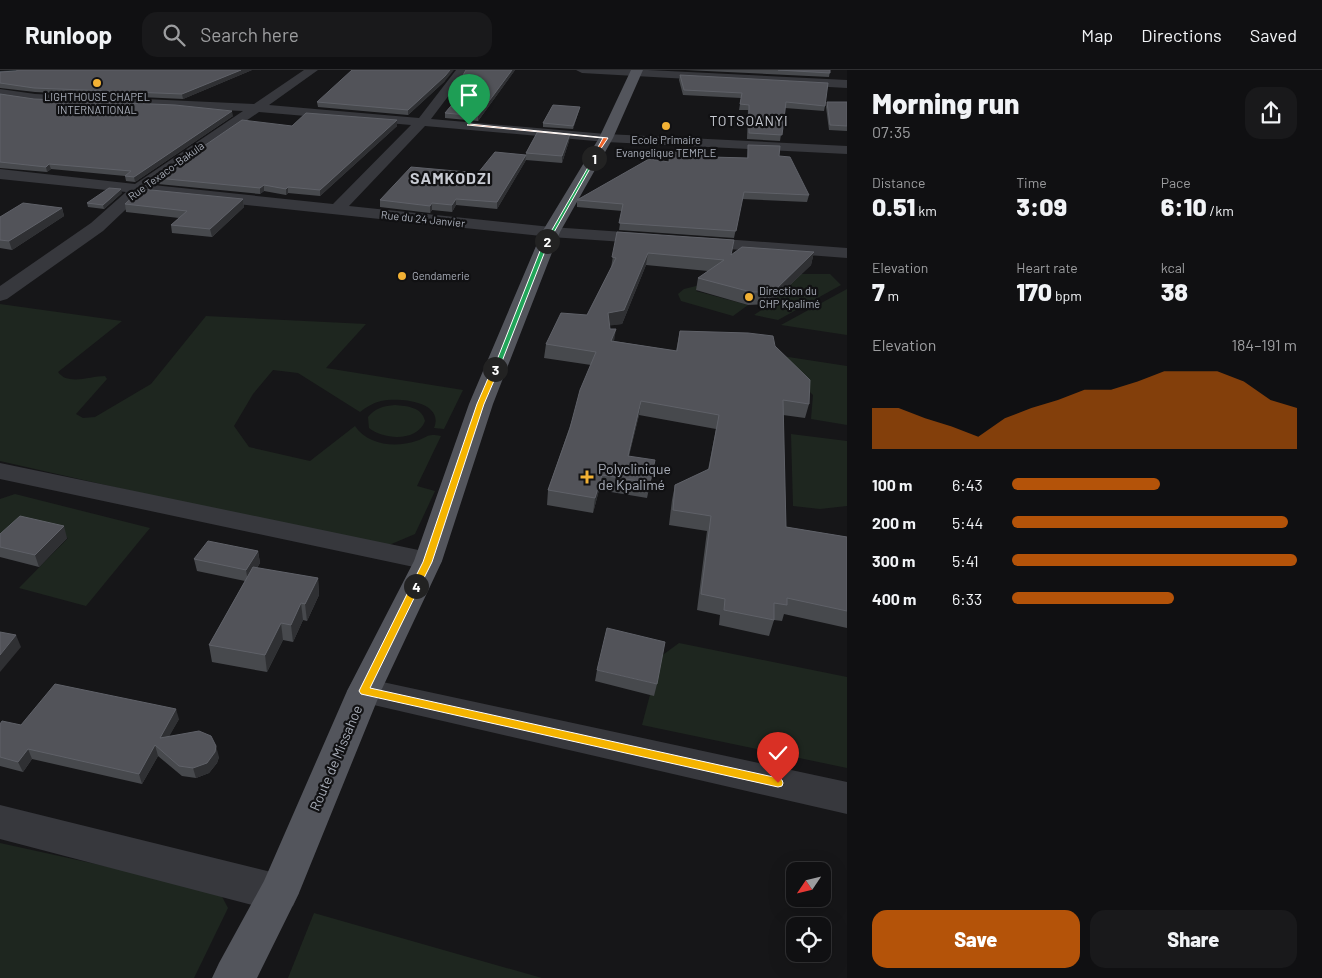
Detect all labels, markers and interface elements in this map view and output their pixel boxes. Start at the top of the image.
search box [142,12,492,57]
text: Runloop [25,20,112,49]
icon: search [160,21,188,49]
text: Search here [200,23,299,46]
text: Map [1081,24,1113,46]
text: Directions [1141,24,1222,46]
text: Saved [1250,24,1297,46]
pin [448,74,490,125]
marker: LIGHTHOUSE CHAPEL INTERNATIONAL [91,77,103,89]
icon: arrive [455,81,483,109]
text: Morning run [872,86,1020,120]
button: share [1245,87,1297,139]
place label: LIGHTHOUSE CHAPEL INTERNATIONAL [44,90,150,116]
district label: TOTSOANYI [709,112,789,129]
marker: Ecole Primaire Evangelique TEMPLE [660,120,672,132]
text: 07:35 [872,122,911,141]
place label: Ecole Primaire Evangelique TEMPLE [616,133,717,159]
street label: Rue Texaco-Bakula [125,139,206,203]
pin: 1 [582,146,606,170]
text: 1 [592,150,597,167]
district label: SAMKODZI [410,168,492,187]
text: Distance [872,174,925,191]
text: Time [1016,174,1047,191]
text: Pace [1161,174,1191,191]
text: 0.51 [872,191,915,221]
text: 3:09 [1016,191,1067,221]
text: 6:10 [1161,191,1207,221]
text: km [915,202,937,219]
text: /km [1207,202,1234,219]
street label: Rue du 24 Janvier [380,208,466,229]
pin: 2 [534,228,560,254]
text: 2 [544,233,551,250]
text: Elevation [872,259,928,276]
text: Heart rate [1016,259,1078,276]
text: kcal [1161,259,1185,276]
place label: Gendamerie [412,269,470,282]
marker: Gendamerie [396,270,408,282]
text: 7 [872,276,885,306]
text: 170 [1016,276,1052,306]
text: 38 [1161,276,1188,306]
place label: Direction du CHP Kpalimé [759,284,820,310]
text: m [885,287,899,304]
text: bpm [1052,287,1082,304]
marker: Direction du CHP Kpalimé [743,291,755,303]
text: Elevation [872,335,936,354]
text: 184–191 m [1231,335,1297,354]
pin: 3 [482,356,508,382]
text: 3 [492,361,499,378]
place label: Polyclinique de Kpalimé [598,460,671,493]
marker: Polyclinique de Kpalimé [580,470,594,484]
text: 100 m [872,475,912,494]
text: 6:43 [952,475,983,494]
text: 200 m [872,513,916,532]
text: 5:44 [952,513,983,532]
text: 300 m [872,551,915,570]
text: 5:41 [952,551,979,570]
pin: 4 [404,574,428,598]
text: 4 [412,578,421,595]
text: 400 m [872,589,916,608]
text: 6:33 [952,589,982,608]
street label: Route de Missahoe [306,702,365,813]
pin [757,732,799,783]
icon: check [764,739,792,767]
north arrow [786,862,831,908]
map controls [786,862,831,962]
button: Save [872,910,1080,968]
button: Share [1090,910,1297,968]
button: locate [786,917,831,962]

